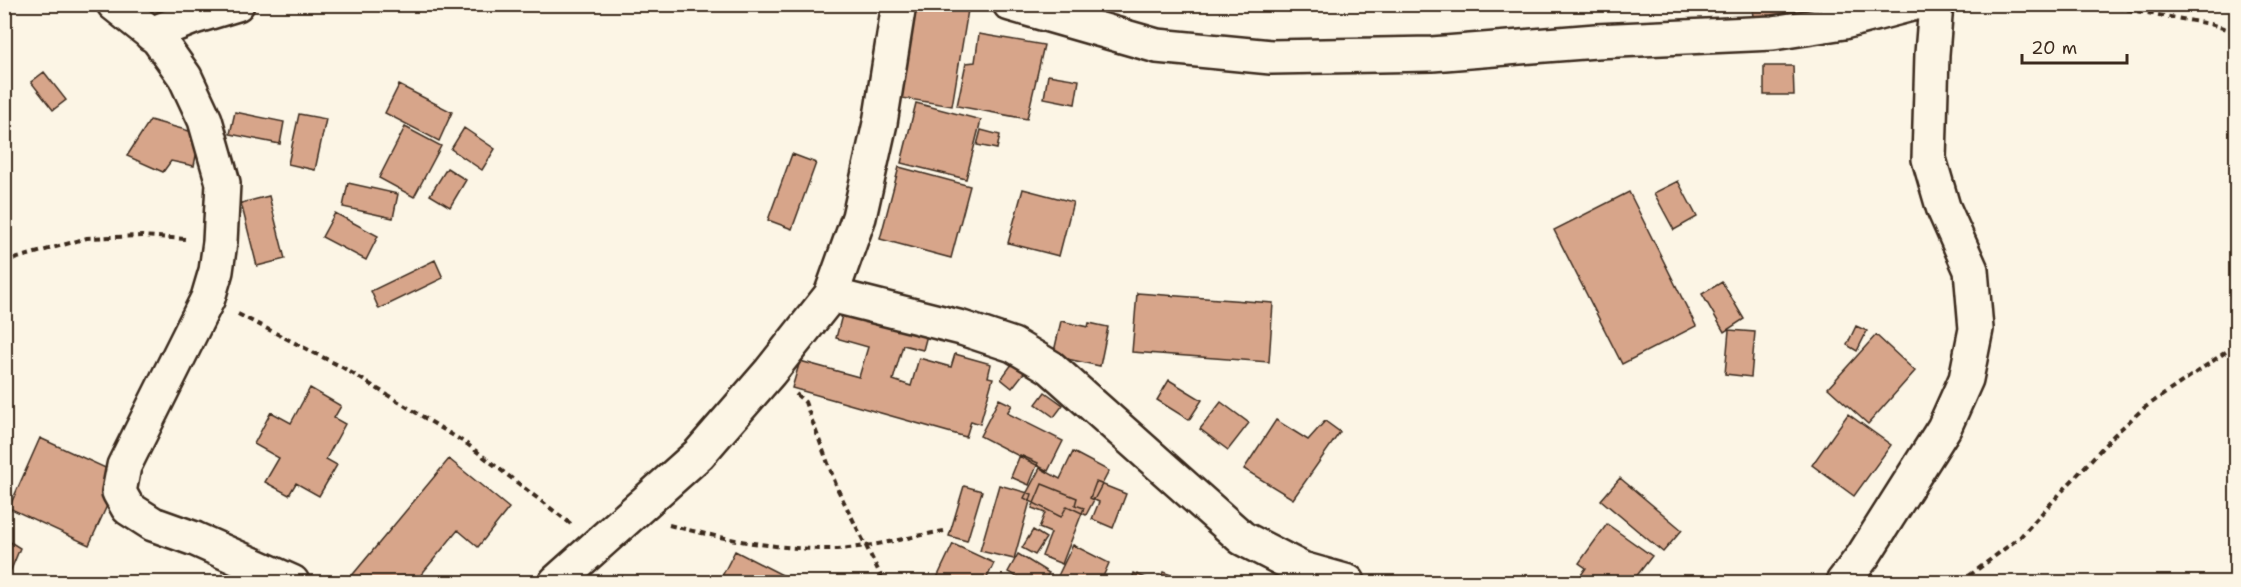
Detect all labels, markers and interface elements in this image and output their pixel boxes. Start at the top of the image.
scale bar [2022,27,2127,65]
text: 20 m [2031,36,2077,60]

